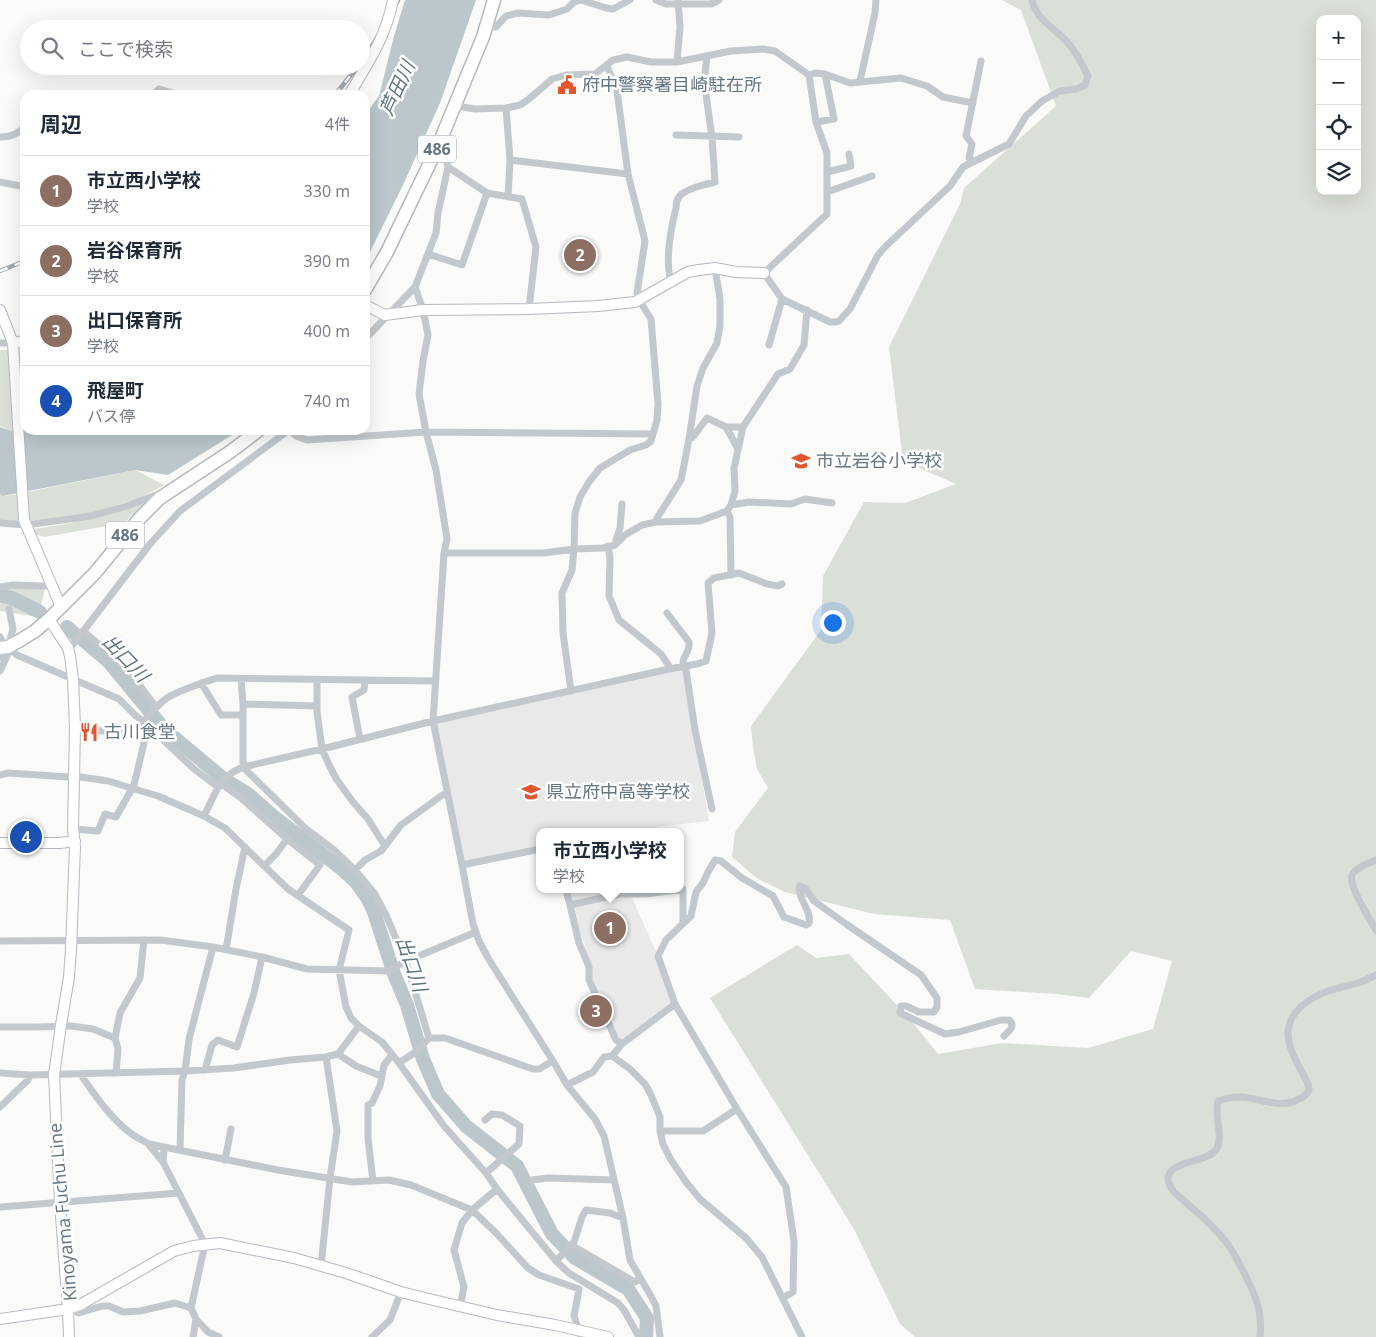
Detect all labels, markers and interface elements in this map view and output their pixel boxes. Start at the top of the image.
map controls [1316,15,1361,195]
button: + [1316,15,1361,60]
search box [20,20,370,75]
icon: search [38,34,66,62]
text: ここで検索 [78,36,173,62]
water label: 芦田川 [373,55,422,119]
button: − [1316,60,1361,105]
place label: 府中警察署目崎駐在所 [582,72,762,96]
public building icon: 府中警察署目崎駐在所 [556,74,578,96]
button: locate [1316,105,1361,150]
text: 周辺 [40,110,82,138]
text: 4件 [325,113,350,135]
road number: 486 [418,136,456,162]
button: layers [1316,150,1361,195]
text: 市立西小学校 [87,167,201,193]
text: 1 [51,180,61,202]
text: 330 m [304,180,350,202]
text: 学校 [87,195,119,217]
pin: 2 [564,236,596,274]
text: 岩谷保育所 [87,237,182,263]
text: 2 [51,250,61,272]
text: 390 m [304,250,350,272]
text: 学校 [87,265,119,287]
text: 出口保育所 [87,307,182,333]
text: 3 [51,320,61,342]
text: 400 m [304,320,350,342]
text: 学校 [87,335,119,357]
text: 飛屋町 [87,377,144,403]
text: 4 [51,390,61,412]
text: 740 m [304,390,350,412]
text: バス停 [87,405,135,427]
place label: 市立岩谷小学校 [816,448,942,472]
school or university icon: 市立岩谷小学校 [790,450,812,472]
road number: 486 [106,522,144,548]
your location [820,610,846,636]
water label: 出口川 [97,628,157,689]
place label: 古川食堂 [104,719,176,743]
restaurant icon: 古川食堂 [78,721,100,743]
place label: 県立府中高等学校 [546,779,690,803]
school or university icon: 県立府中高等学校 [520,781,542,803]
pin: 4 [10,818,42,856]
popup [536,828,684,893]
text: 市立西小学校 [553,837,667,863]
text: 学校 [553,865,585,887]
pin: 1 [594,909,626,947]
water label: 出口川 [390,933,434,997]
pin: 3 [580,992,612,1030]
street label: Kinoyama Fuchu Line [42,1122,82,1302]

